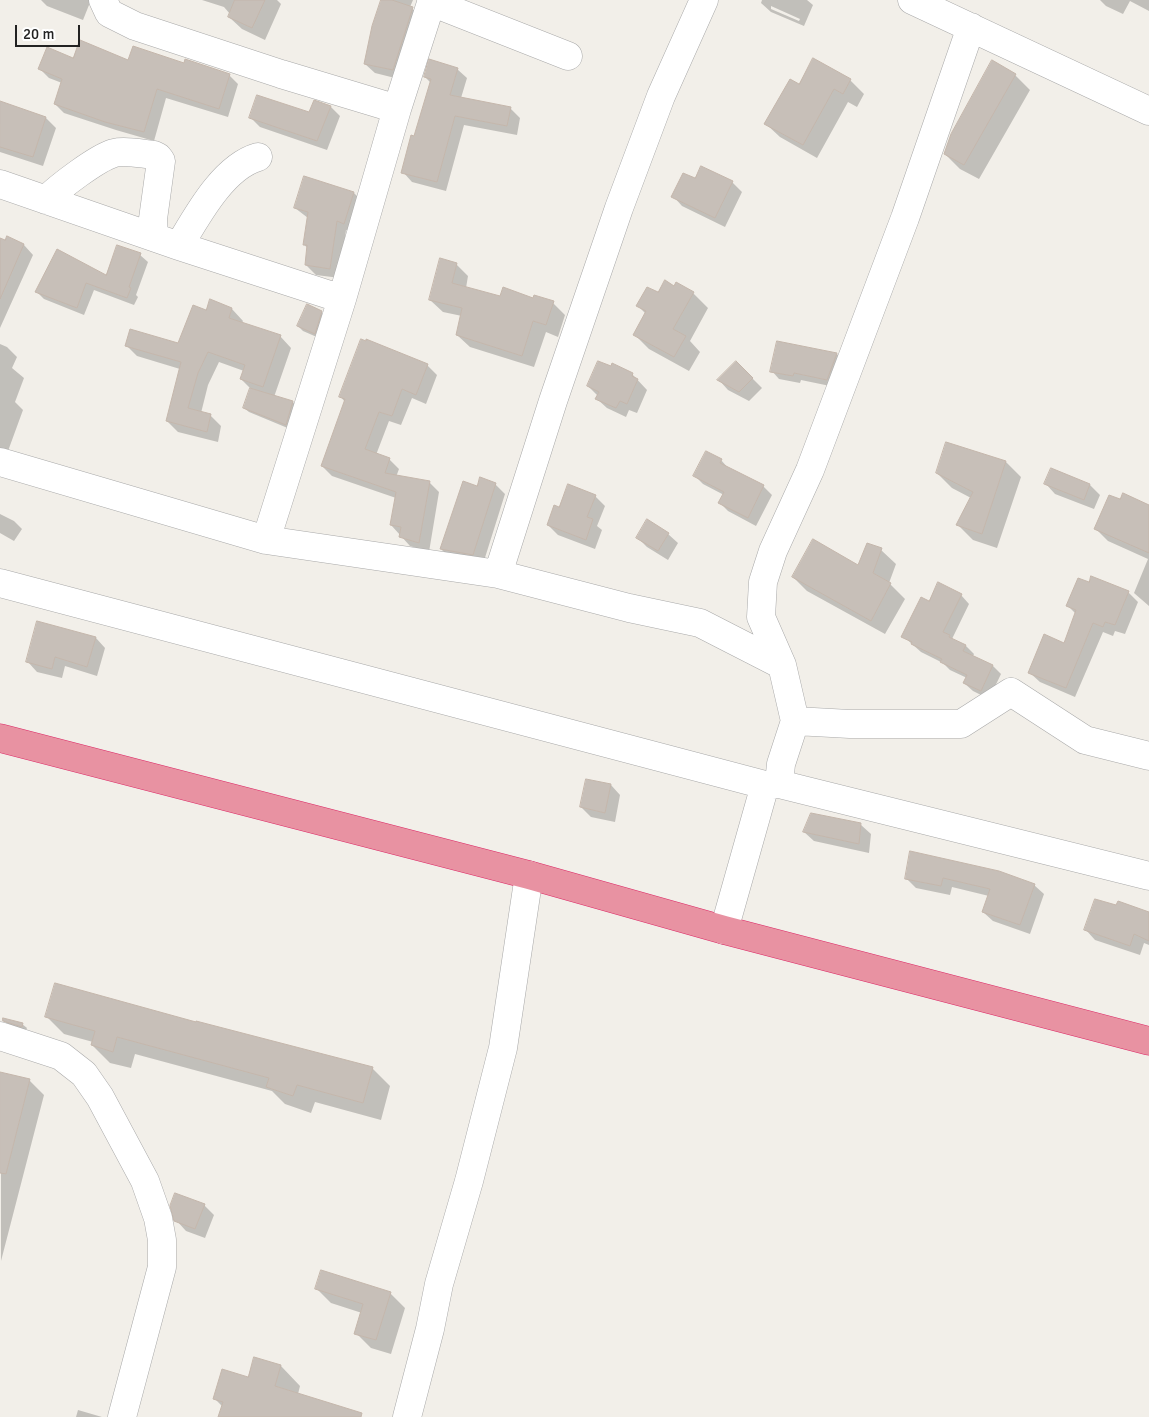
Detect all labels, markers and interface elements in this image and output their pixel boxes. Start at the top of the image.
scale bar [18,15,82,47]
text: 20 m [23,25,54,43]

